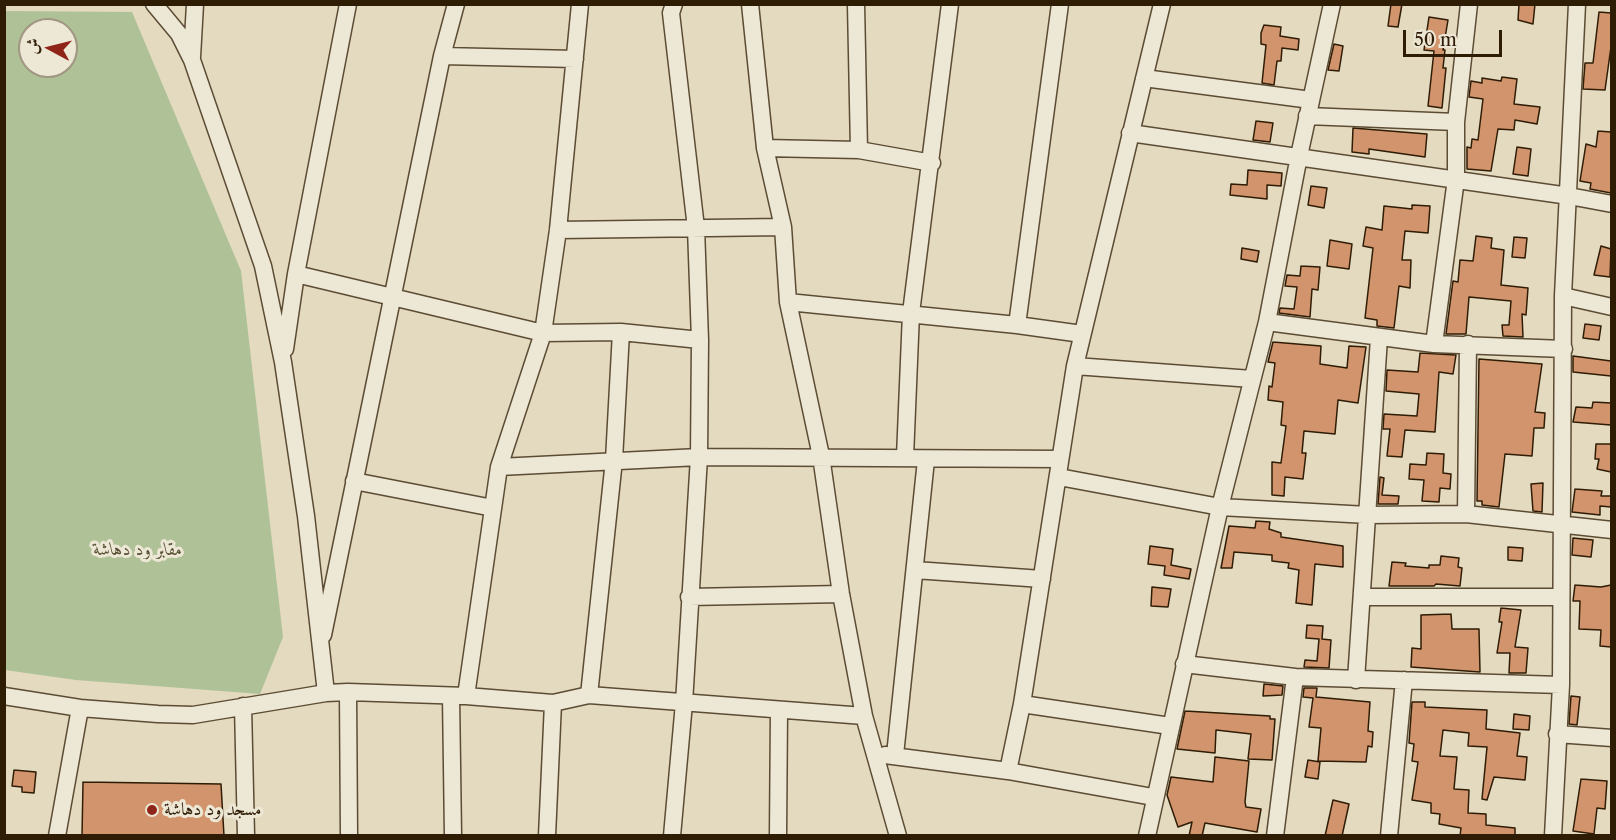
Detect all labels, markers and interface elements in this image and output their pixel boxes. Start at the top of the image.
north arrow [18,18,78,78]
scale bar [1406,18,1505,56]
text: 50 m [1414,29,1457,51]
text: ش [21,37,43,55]
park label: مقابر ود دهاشة [93,539,183,561]
place label: مسجد ود دهاشة [164,799,262,821]
marker: مسجد ود دهاشة [145,803,159,817]

